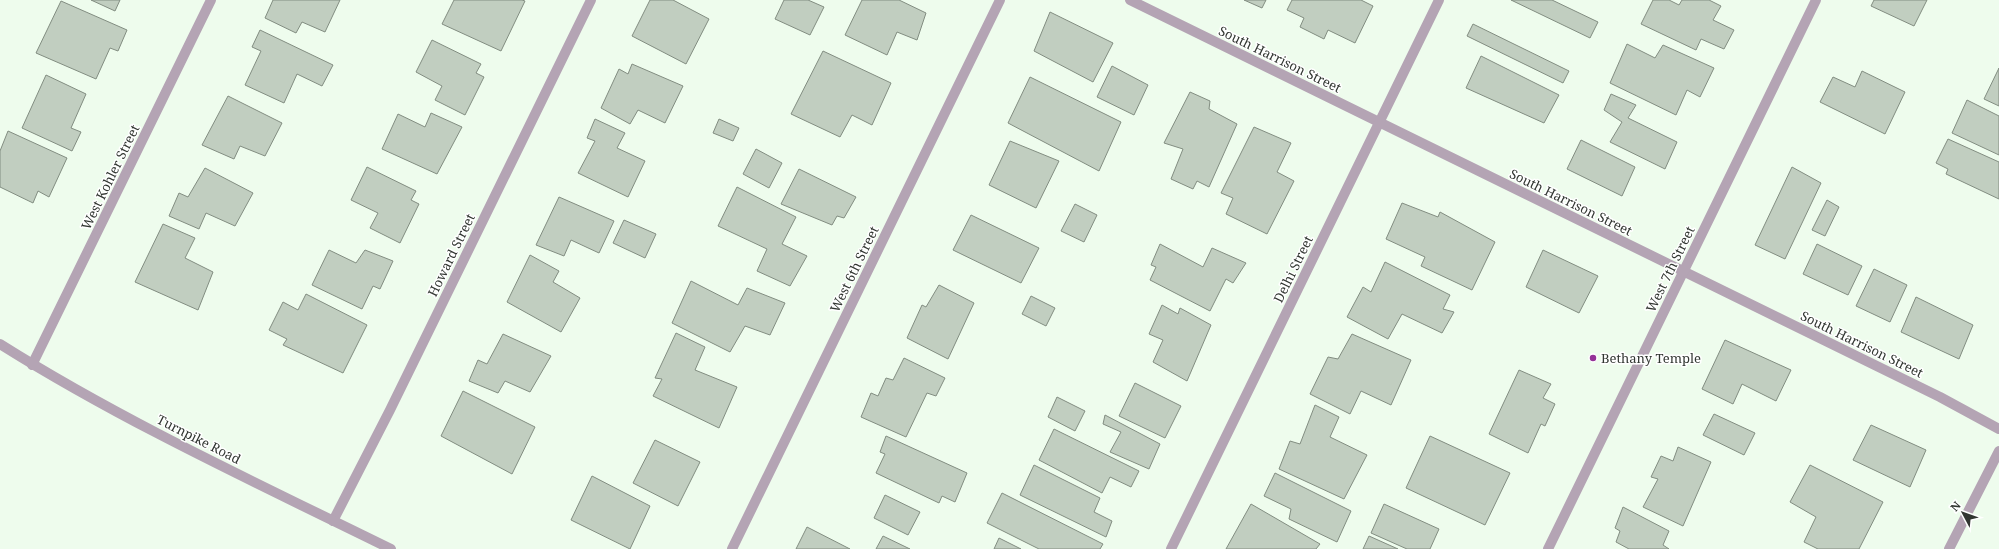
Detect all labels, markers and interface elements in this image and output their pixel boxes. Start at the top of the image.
street label: South Harrison Street [1216,21,1345,97]
street label: West Kohler Street [77,121,143,233]
street label: South Harrison Street [1507,164,1636,240]
street label: Howard Street [423,210,479,299]
street label: West 6th Street [825,223,883,315]
street label: West 7th Street [1641,223,1699,315]
street label: Delhi Street [1269,232,1317,306]
street label: South Harrison Street [1798,306,1927,382]
place label: Bethany Temple [1601,349,1701,367]
marker: Bethany Temple [1588,353,1598,363]
street label: Turnpike Road [154,410,244,468]
north arrow [1943,493,1983,533]
text: N [1947,498,1964,514]

